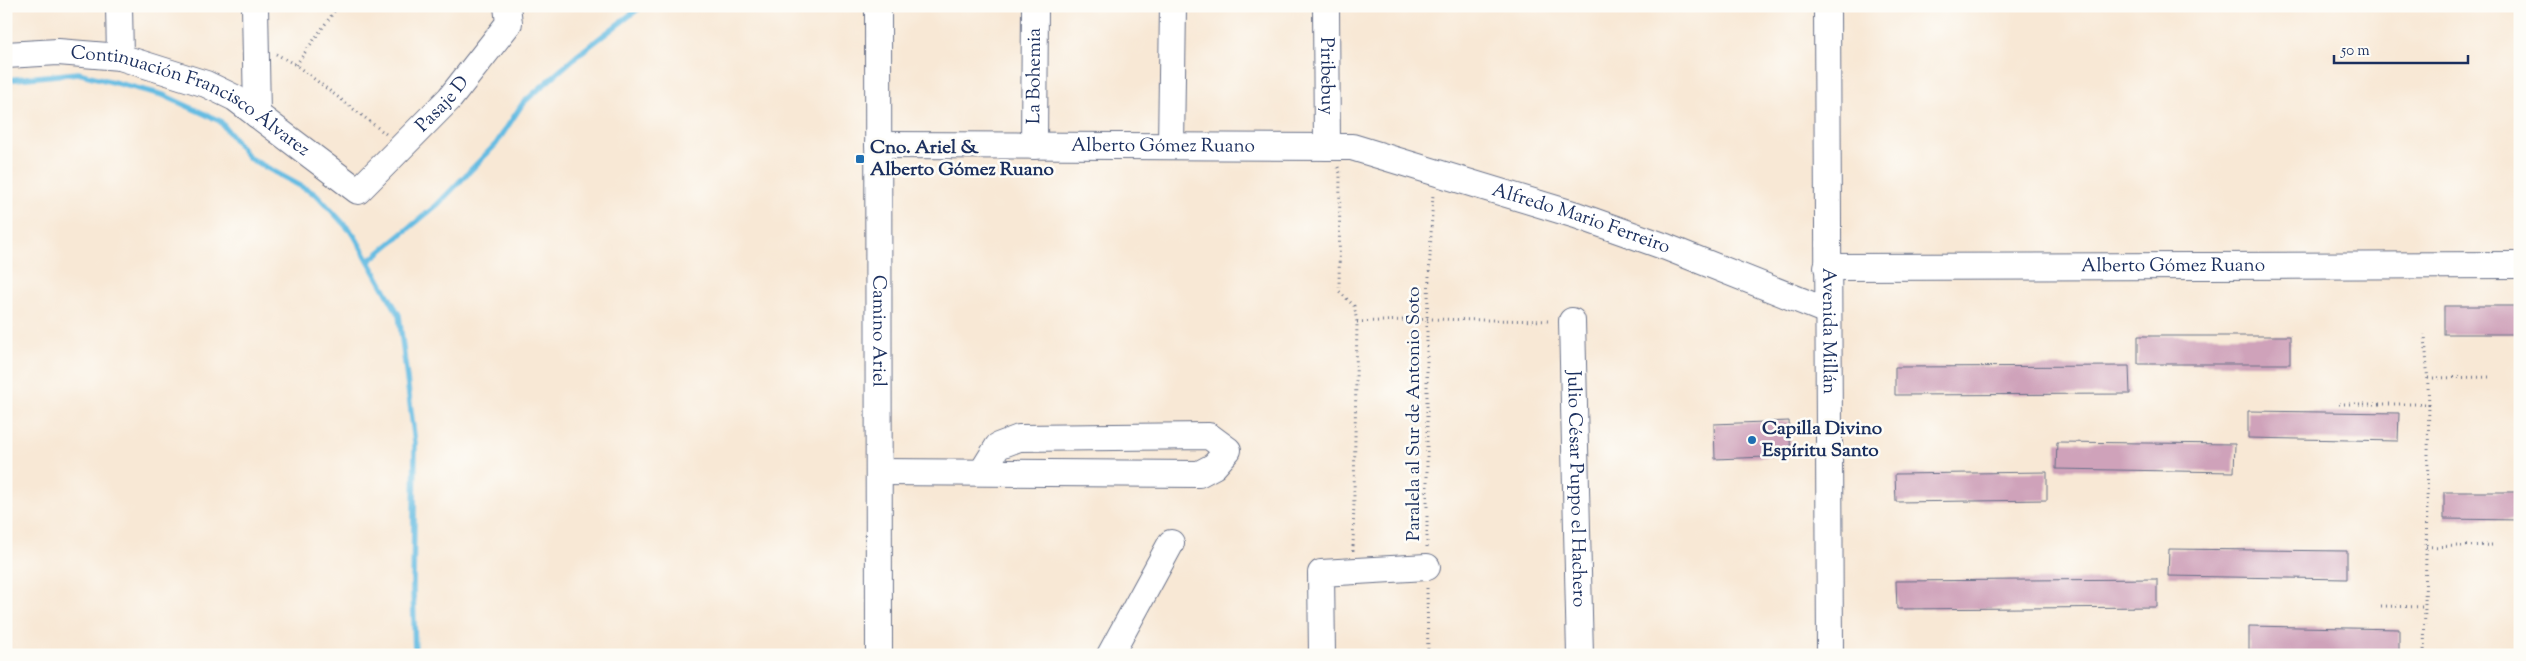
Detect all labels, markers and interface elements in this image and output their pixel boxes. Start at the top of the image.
street label: La Bohemia [1021,28,1048,124]
scale bar [2334,32,2467,64]
street label: Piribebuy [1313,37,1340,116]
street label: Continuación Francisco Álvarez [70,40,315,163]
text: 50 m [2340,41,2370,62]
street label: Pasaje D [410,70,476,139]
street label: Alberto Gómez Ruano [1071,132,1255,160]
place label: Cno. Ariel & Alberto Gómez Ruano [870,135,1055,184]
marker: Cno. Ariel & Alberto Gómez Ruano [854,153,866,165]
street label: Alfredo Mario Ferreiro [1489,177,1674,261]
street label: Alberto Gómez Ruano [2081,252,2265,280]
street label: Avenida Millán [1815,268,1842,394]
street label: Camino Ariel [865,275,892,387]
street label: Paralela al Sur de Antonio Soto [1401,287,1428,541]
street label: Julio César Puppo el Hachero [1560,369,1592,608]
place label: Capilla Divino Espíritu Santo [1762,416,1883,465]
marker: Capilla Divino Espíritu Santo [1746,434,1758,446]

